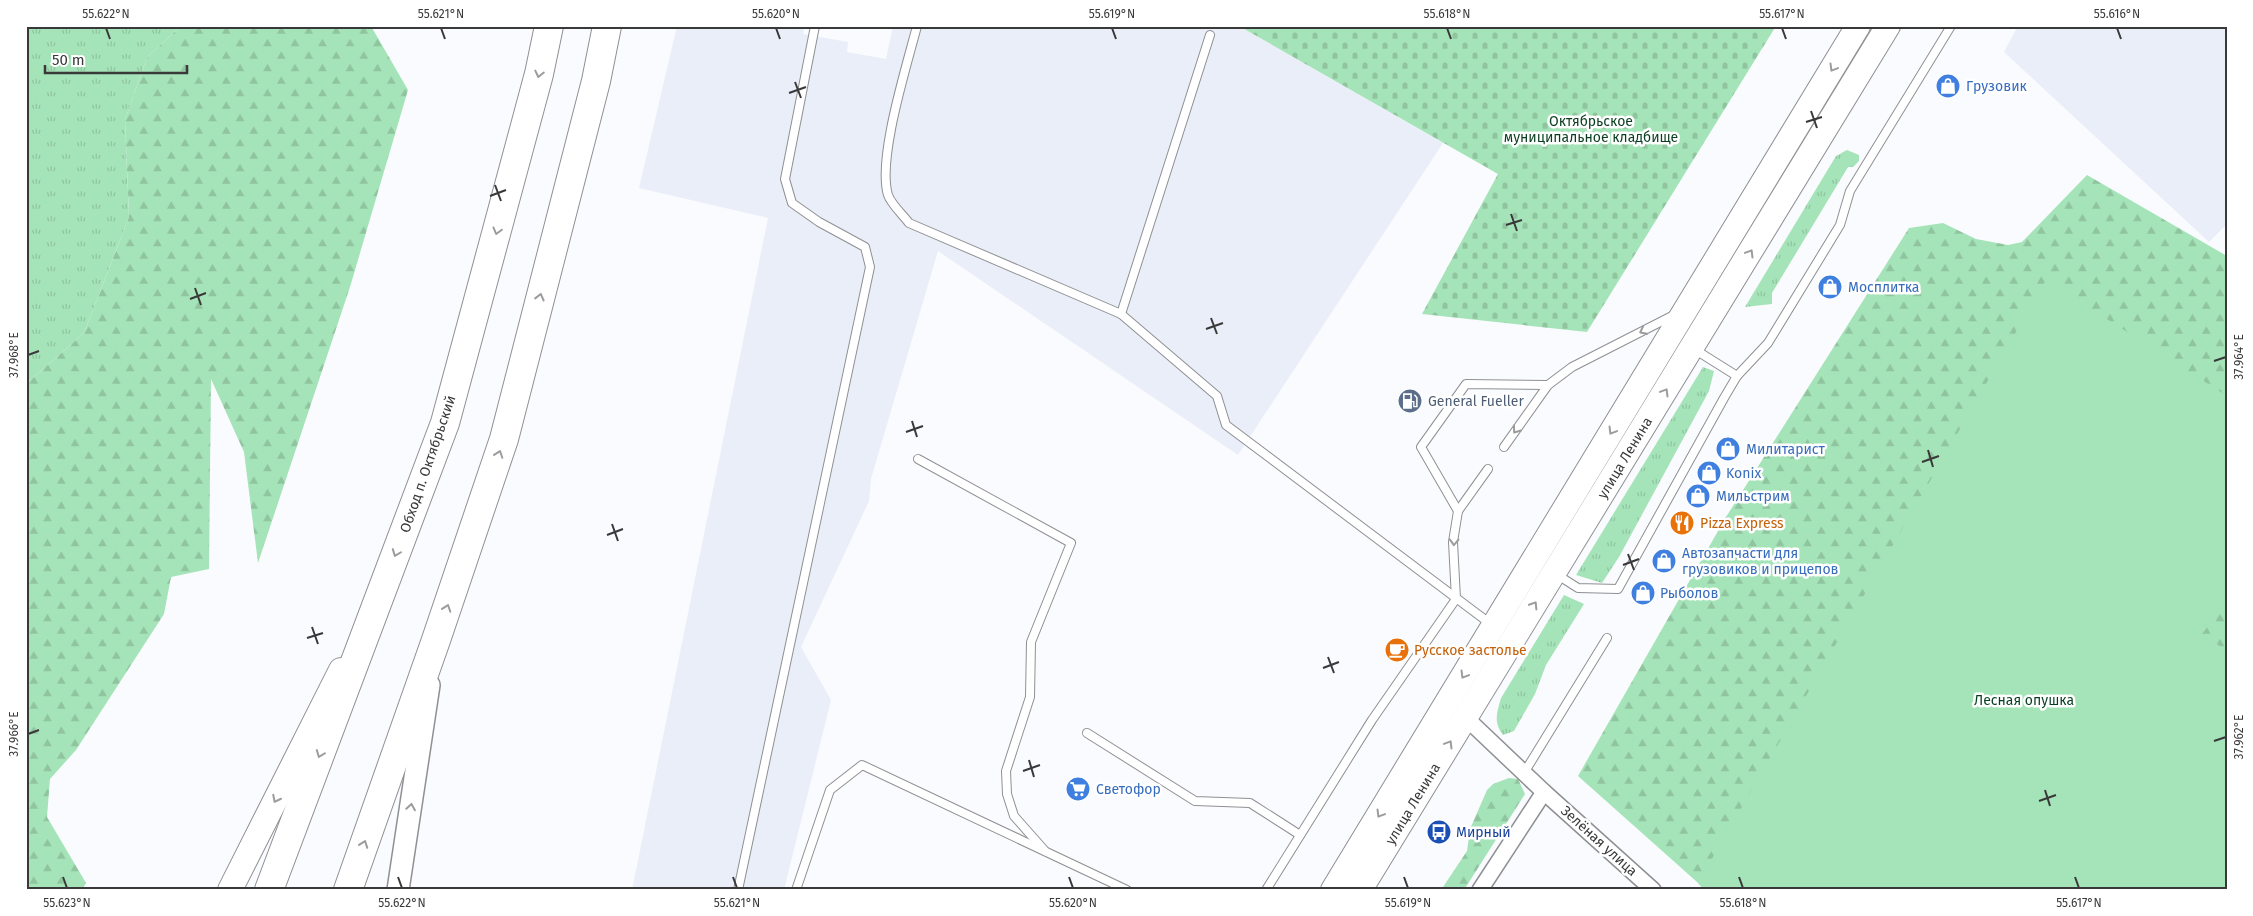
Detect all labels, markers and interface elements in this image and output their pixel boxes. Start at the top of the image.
text: 55.622°N [82,7,130,21]
text: 55.621°N [418,7,464,21]
text: 55.620°N [752,7,800,21]
text: 55.619°N [1089,7,1135,21]
text: 55.618°N [1424,7,1470,21]
text: 55.617°N [1759,7,1805,21]
text: 55.616°N [2094,7,2140,21]
scale bar [45,42,188,74]
text: 50 m [52,51,85,69]
one-way arrow [1830,62,1839,71]
one-way arrow [534,69,545,78]
shop icon: Грузовик [1935,73,1961,99]
place label: Грузовик [1966,78,2028,95]
park label: Октябрьское муниципальное кладбище [1504,113,1678,146]
one-way arrow [492,226,502,234]
one-way arrow [1743,250,1753,259]
shop icon: Мосплитка [1817,274,1843,300]
place label: Мосплитка [1848,279,1919,296]
one-way arrow [534,292,545,301]
one-way arrow [1639,325,1648,335]
text: 37.968°E [7,332,21,378]
text: 37.964°E [2232,334,2246,380]
fuel station icon: General Fueller [1397,388,1423,414]
one-way arrow [1659,388,1668,398]
street label: Обход п. Октябрьский [396,393,460,535]
place label: General Fueller [1428,393,1524,410]
street label: улица Ленина [1594,414,1656,502]
one-way arrow [1513,425,1522,434]
one-way arrow [1608,425,1618,434]
shop icon: Милитарист [1715,436,1741,462]
place label: Милитарист [1746,441,1826,458]
one-way arrow [493,450,503,459]
shop icon: Konix [1696,460,1722,486]
place label: Konix [1726,465,1761,482]
shop icon: Мильстрим [1685,483,1711,509]
place label: Мильстрим [1716,488,1790,505]
restaurant icon: Pizza Express [1669,510,1695,536]
place label: Pizza Express [1700,515,1784,532]
one-way arrow [1449,539,1459,547]
place label: Автозапчасти для грузовиков и прицепов [1682,545,1839,578]
one-way arrow [392,548,402,557]
shop icon: Автозапчасти для грузовиков и прицепов [1651,548,1677,574]
shop icon: Рыболов [1630,580,1656,606]
place label: Рыболов [1660,585,1719,602]
one-way arrow [1528,602,1538,611]
one-way arrow [441,604,451,613]
cafe icon: Русское застолье [1384,637,1410,663]
place label: Русское застолье [1414,642,1527,659]
one-way arrow [1461,669,1471,678]
park label: Лесная опушка [1974,692,2074,709]
text: 37.966°E [7,711,21,757]
text: 37.962°E [2232,714,2246,760]
one-way arrow [1443,740,1453,749]
one-way arrow [316,749,327,758]
street label: улица Ленина [1382,760,1444,848]
supermarket icon: Светофор [1065,776,1091,802]
place label: Светофор [1096,781,1161,798]
one-way arrow [272,794,282,803]
street label: Зелёная улица [1557,802,1641,880]
one-way arrow [405,803,415,811]
one-way arrow [1377,808,1387,817]
bus stop icon: Мирный [1426,819,1452,845]
place label: Мирный [1456,824,1511,841]
one-way arrow [358,840,368,849]
text: 55.623°N [43,896,91,910]
text: 55.622°N [378,896,426,910]
text: 55.621°N [714,896,760,910]
text: 55.620°N [1049,896,1097,910]
text: 55.619°N [1385,896,1431,910]
text: 55.618°N [1720,896,1766,910]
text: 55.617°N [2056,896,2102,910]

